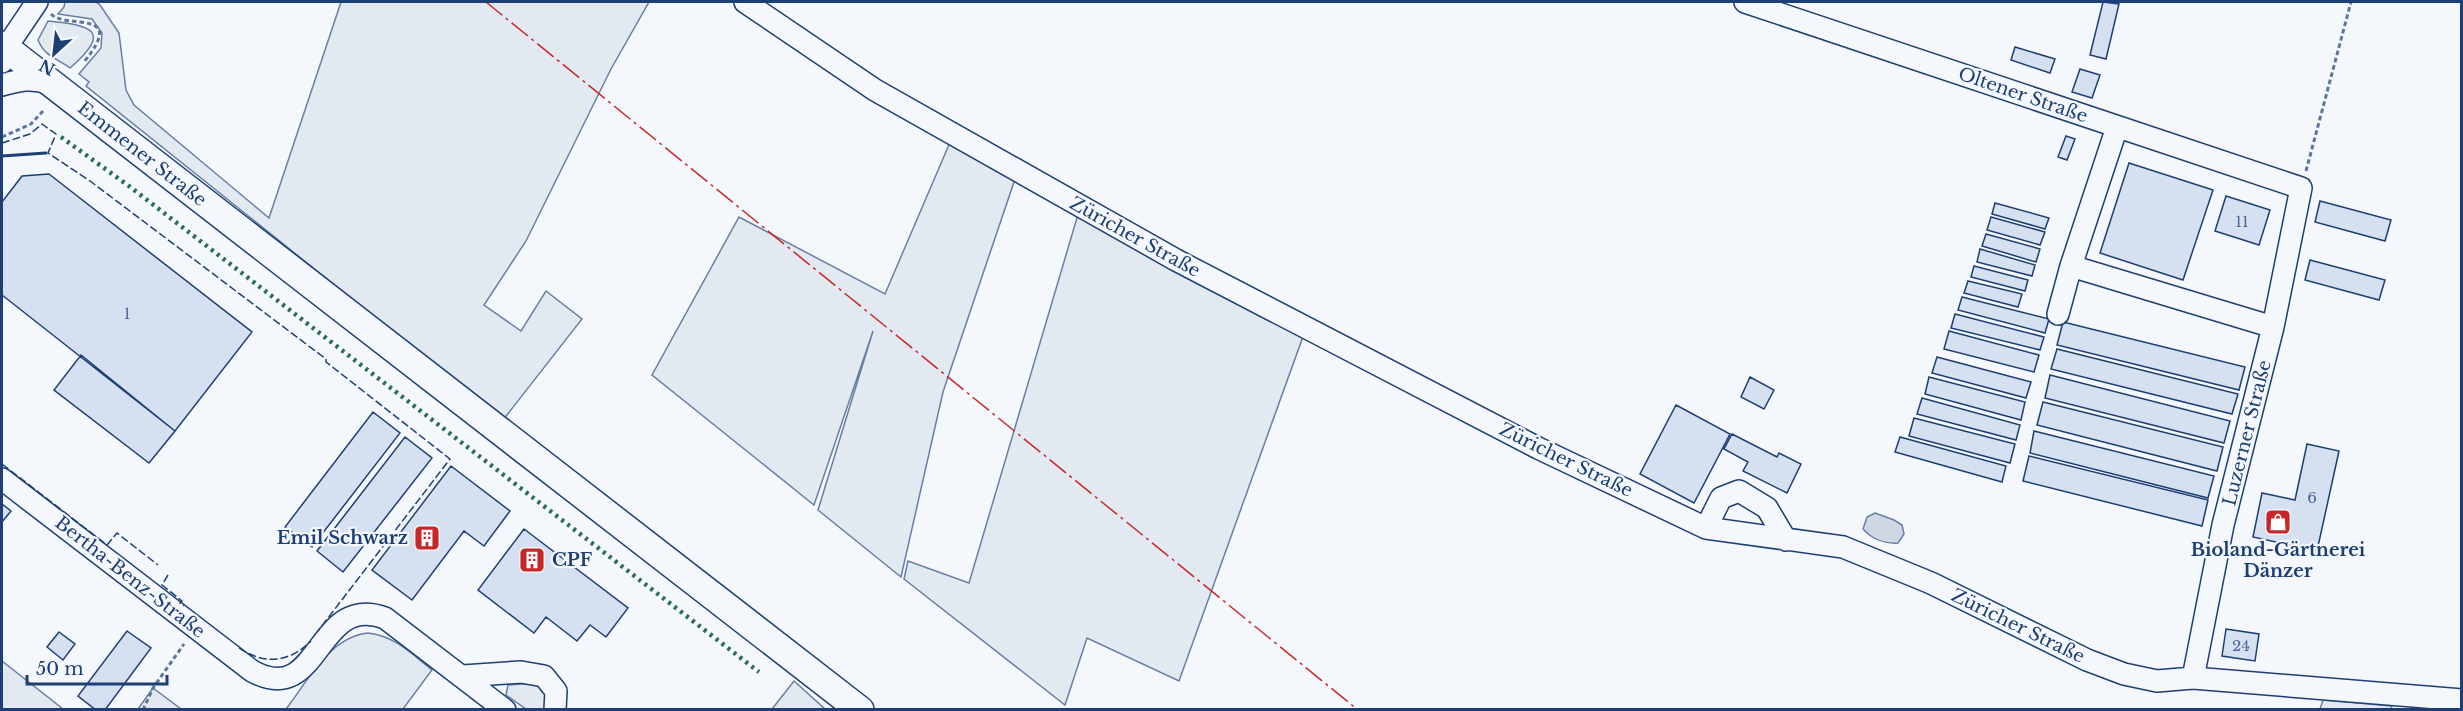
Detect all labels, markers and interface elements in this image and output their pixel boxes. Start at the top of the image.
north arrow [24,24,84,84]
text: N [36,55,58,80]
street label: Oltener Straße [1955,63,2091,127]
street label: Emmener Straße [73,97,211,211]
street label: Züricher Straße [1066,192,1204,282]
house number: 11 [2235,212,2249,231]
house number: 1 [124,304,130,323]
street label: Luzerner Straße [2218,358,2276,508]
street label: Züricher Straße [1496,418,1636,502]
house number: 6 [2307,488,2317,507]
shop icon: Bioland-Gärtnerei Dänzer [2263,507,2293,537]
street label: Bertha-Benz-Straße [51,512,209,642]
building icon: Emil Schwarz [412,523,442,553]
place label: Emil Schwarz [277,527,408,549]
place label: Bioland-Gärtnerei Dänzer [2191,539,2366,582]
building icon: CPF [517,545,547,575]
place label: CPF [552,549,593,571]
street label: Züricher Straße [1948,584,2088,668]
house number: 24 [2232,636,2250,655]
scale bar [27,648,166,686]
text: 50 m [36,658,84,680]

